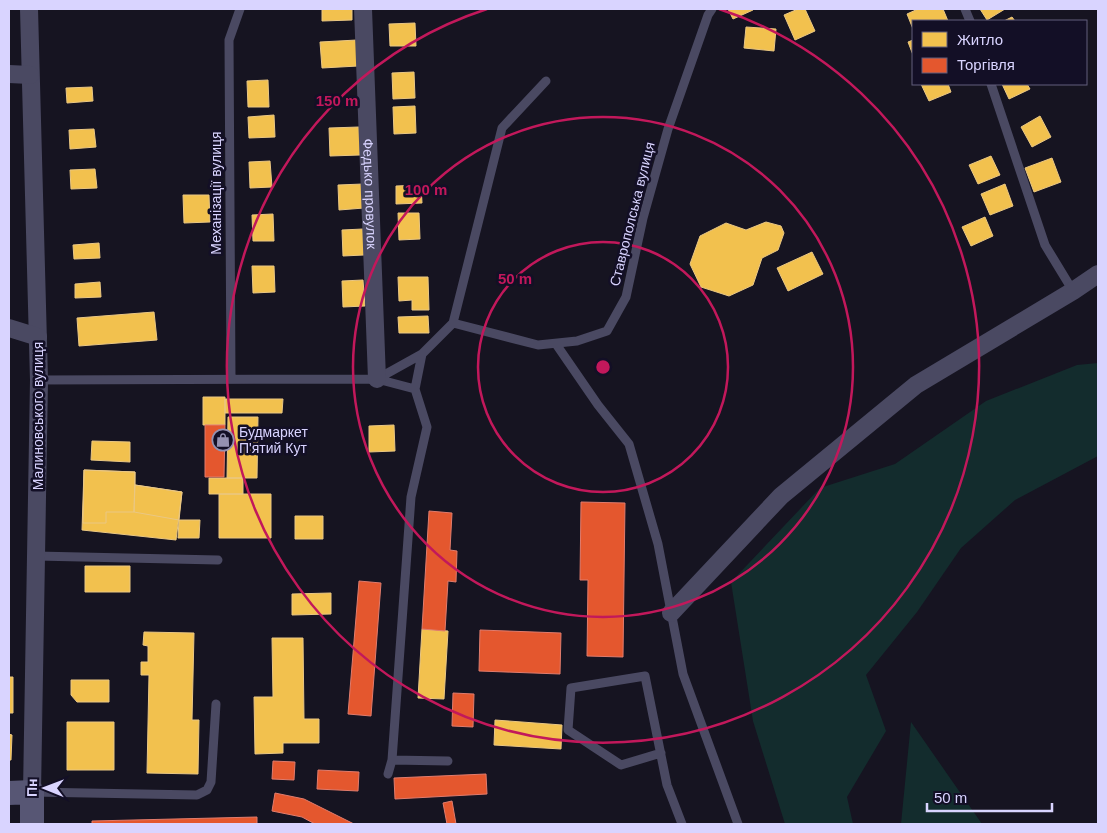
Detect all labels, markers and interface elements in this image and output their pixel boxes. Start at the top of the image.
legend [912,20,1087,85]
text: Житло [957,31,1003,48]
text: Торгівля [957,56,1015,73]
text: 150 m [316,92,358,109]
street label: Механізації вулиця [208,131,224,255]
street label: Федько провулок [360,138,380,250]
street label: Ставрополська вулиця [606,140,658,288]
text: 100 m [405,181,447,198]
text: 50 m [498,270,532,287]
street label: Малиновського вулиця [30,342,46,490]
centre of rings [594,358,612,376]
place label: Будмаркет П'ятий Кут [239,424,308,456]
shop icon: Будмаркет П'ятий Кут [211,428,235,452]
north arrow [20,763,70,813]
text: Пн [24,778,40,797]
scale bar [927,780,1052,812]
text: 50 m [934,789,967,806]

